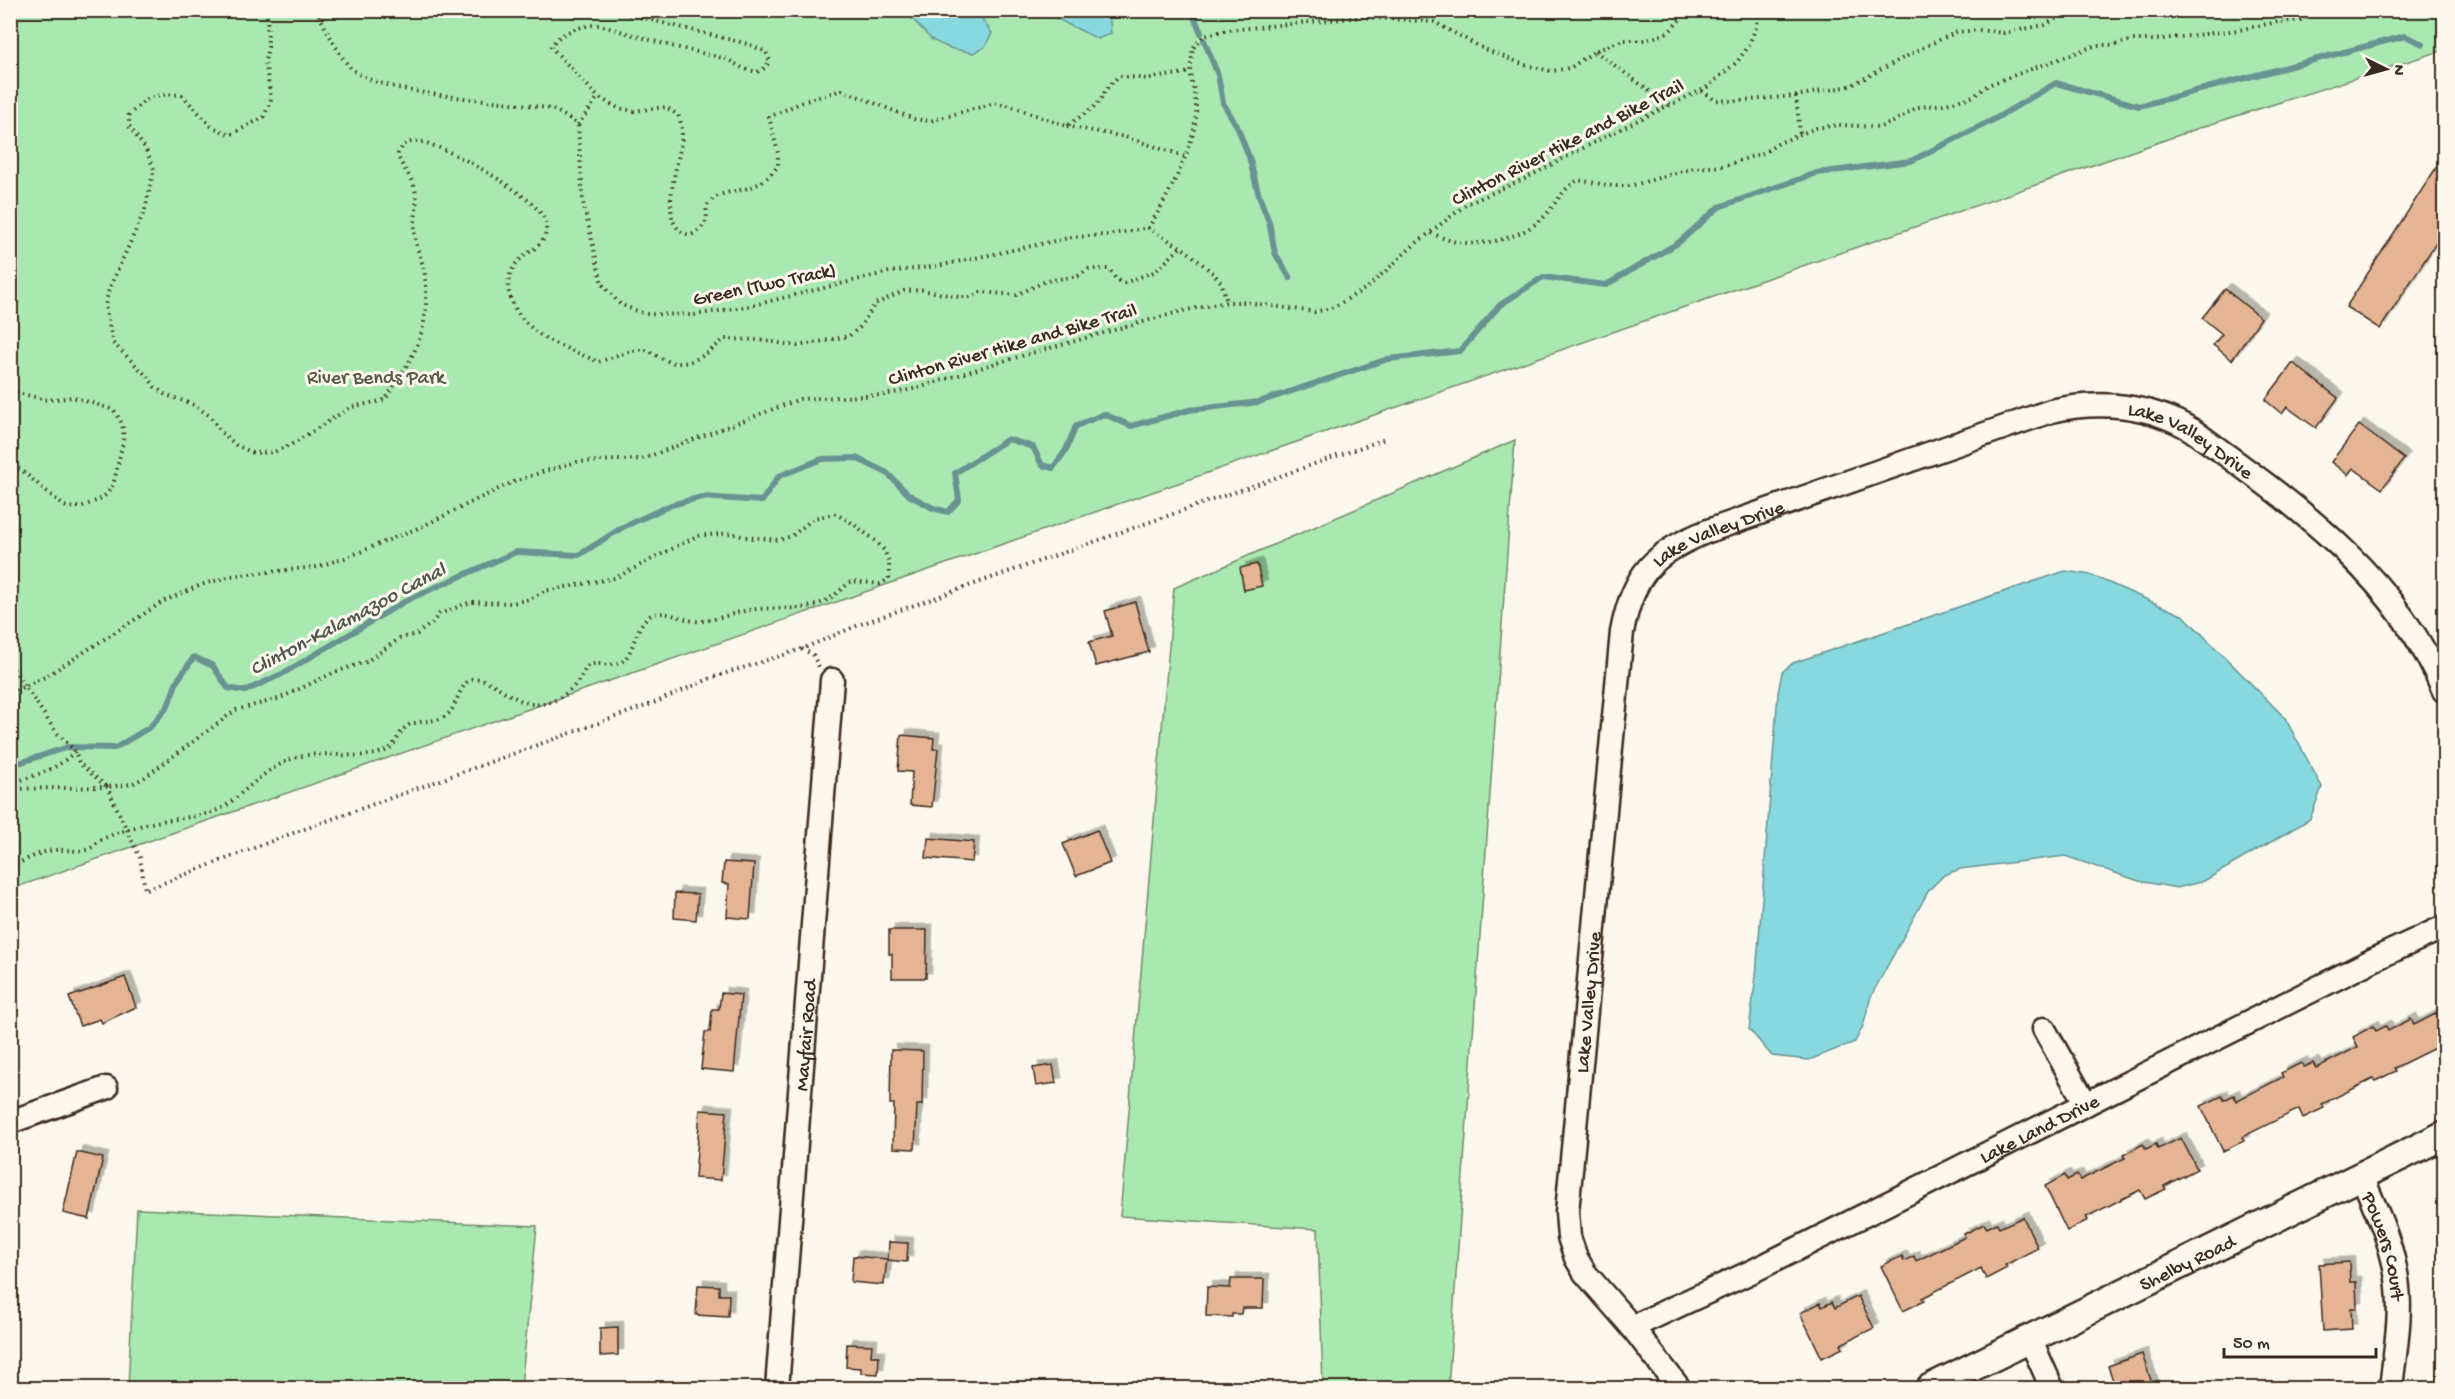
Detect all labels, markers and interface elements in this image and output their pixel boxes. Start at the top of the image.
north arrow [2356,39,2416,99]
text: N [2387,64,2407,77]
street label: Clinton River Hike and Bike Trail [1449,75,1689,213]
street label: Green (Two Track) [691,260,838,313]
street label: Clinton River Hike and Bike Trail [886,300,1140,393]
park label: River Bends Park [307,368,447,391]
street label: Lake Valley Drive [2126,399,2257,486]
street label: Lake Valley Drive [1649,497,1788,573]
water label: Clinton-Kalamazoo Canal [247,558,452,683]
street label: Lake Valley Drive [1572,930,1609,1074]
street label: Mayfair Road [792,976,824,1092]
street label: Lake Land Drive [1977,1091,2104,1170]
street label: Powers Court [2355,1188,2407,1303]
street label: Shelby Road [2137,1231,2242,1298]
scale bar [2224,1321,2376,1359]
text: 50 m [2233,1334,2270,1355]

